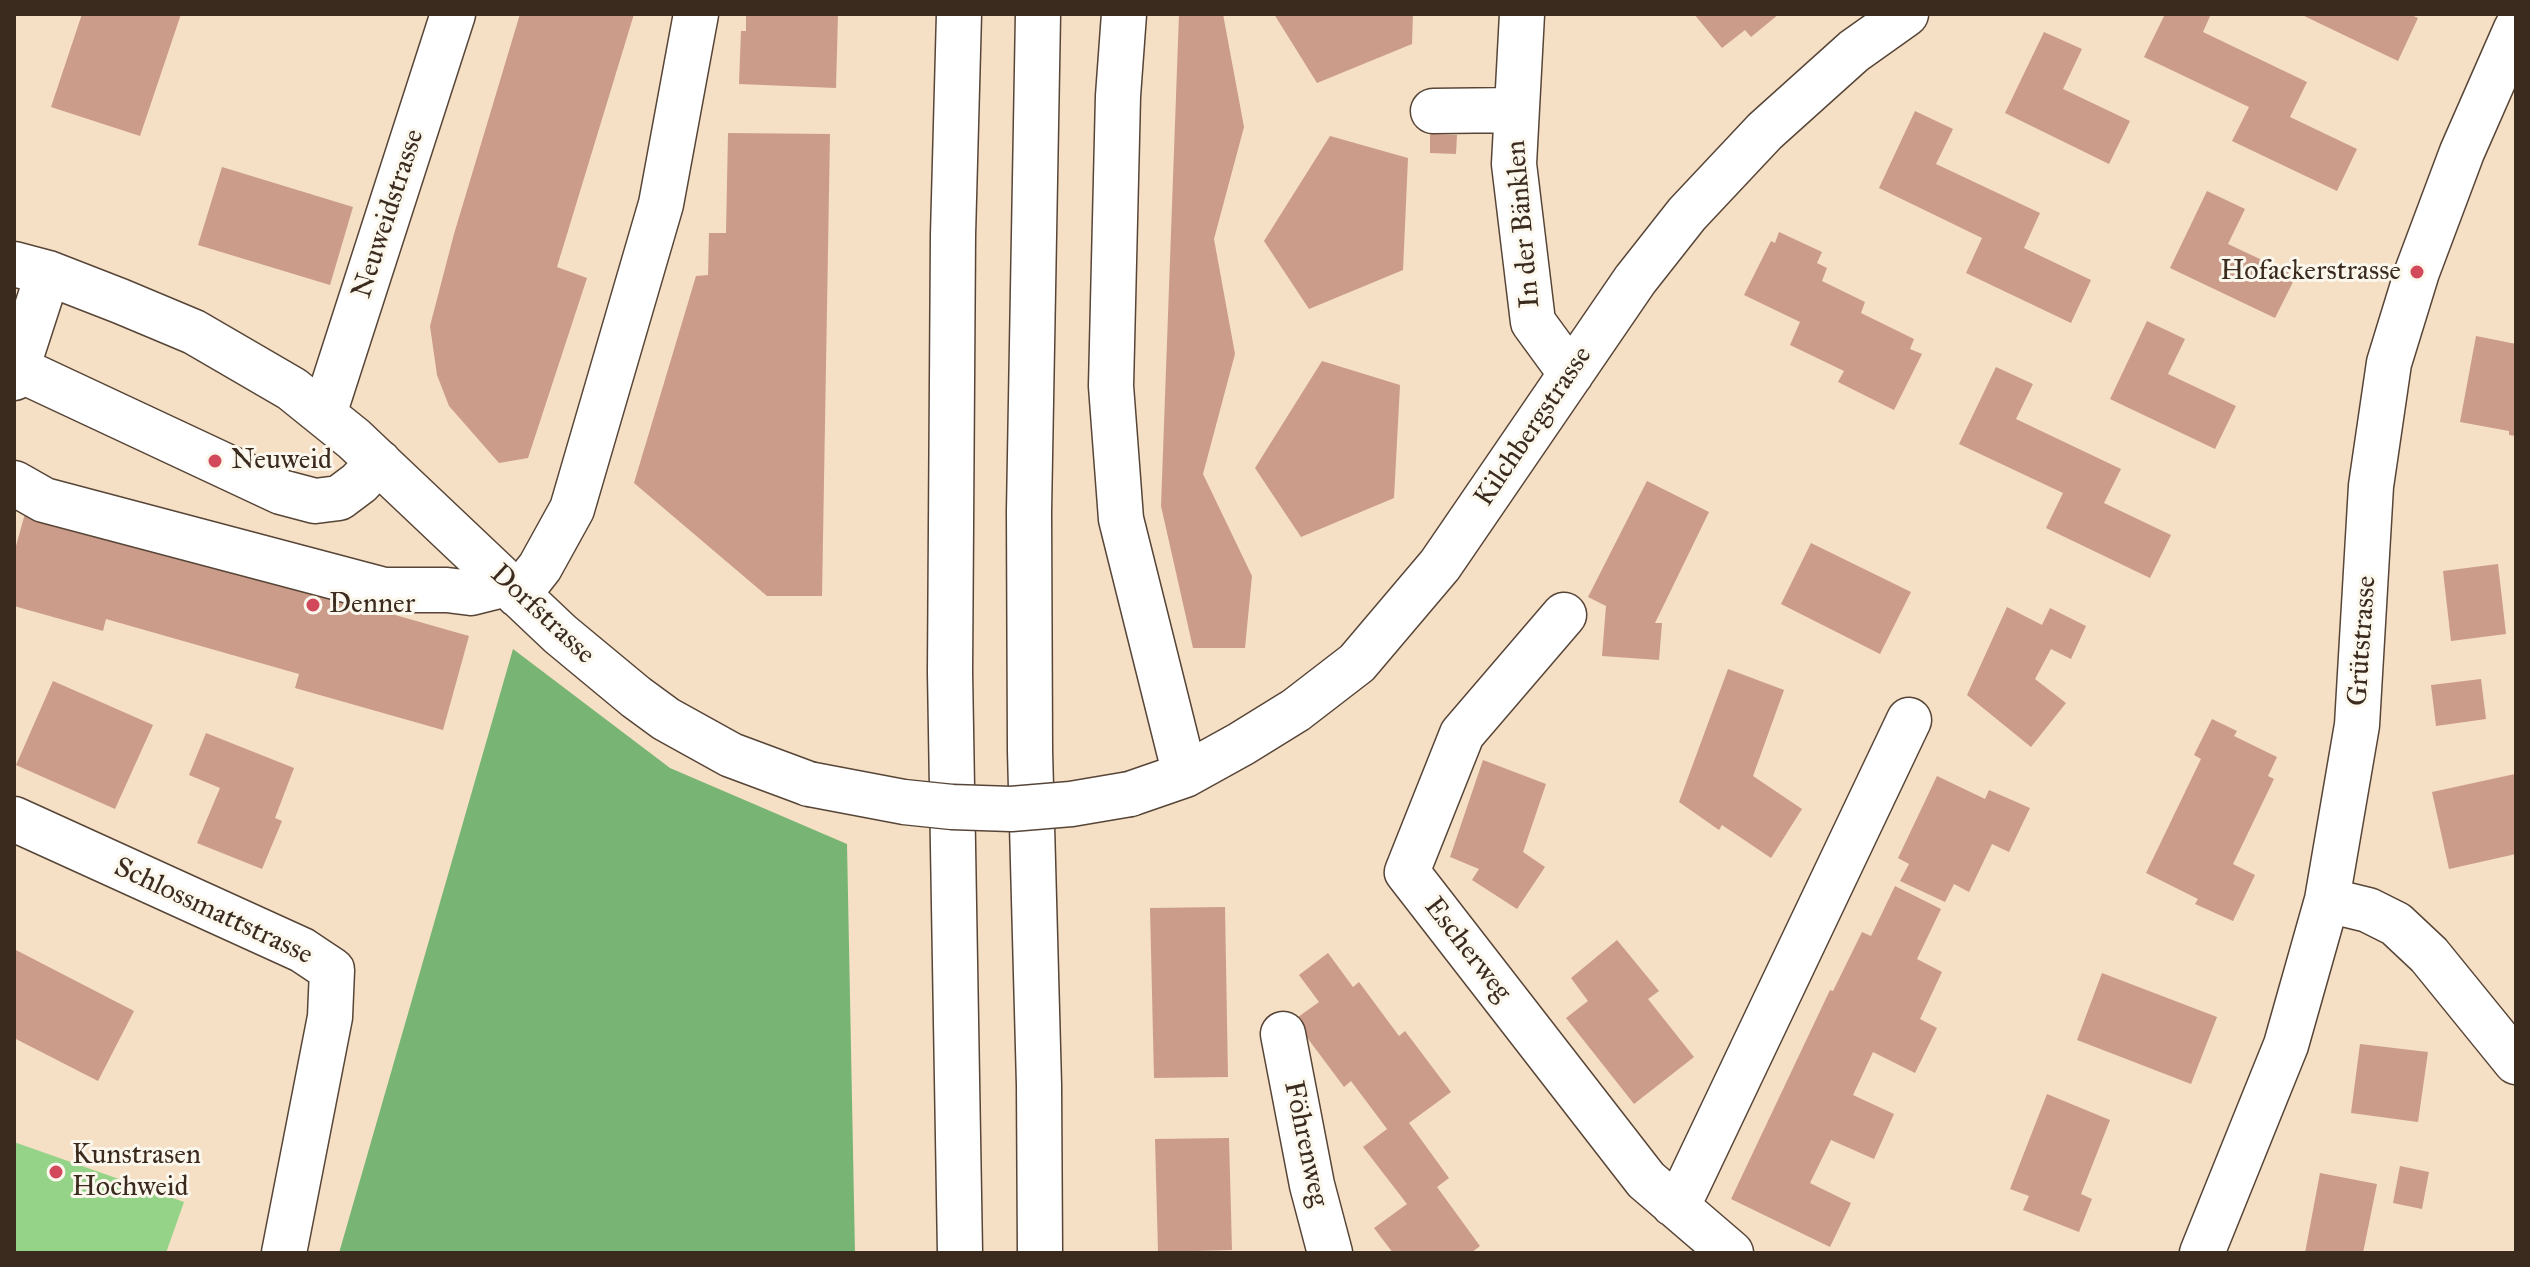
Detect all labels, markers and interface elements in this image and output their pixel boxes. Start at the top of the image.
street label: Neuweidstrasse [346,125,432,303]
street label: In der Bänklen [1500,139,1548,309]
place label: Hofackerstrasse [2220,255,2401,289]
marker: Hofackerstrasse [2408,263,2426,281]
street label: Kilchbergstrasse [1468,341,1600,513]
place label: Neuweid [231,444,332,478]
marker: Neuweid [206,452,224,470]
street label: Dorfstrasse [483,558,601,672]
street label: Grütstrasse [2342,575,2384,707]
place label: Denner [329,588,415,622]
marker: Denner [304,596,322,614]
street label: Schlossmattstrasse [108,851,318,973]
street label: Escherweg [1416,891,1518,1009]
street label: Föhrenweg [1275,1078,1335,1210]
place label: Kunstrasen Hochweid [72,1139,201,1205]
marker: Kunstrasen Hochweid [47,1163,65,1181]

